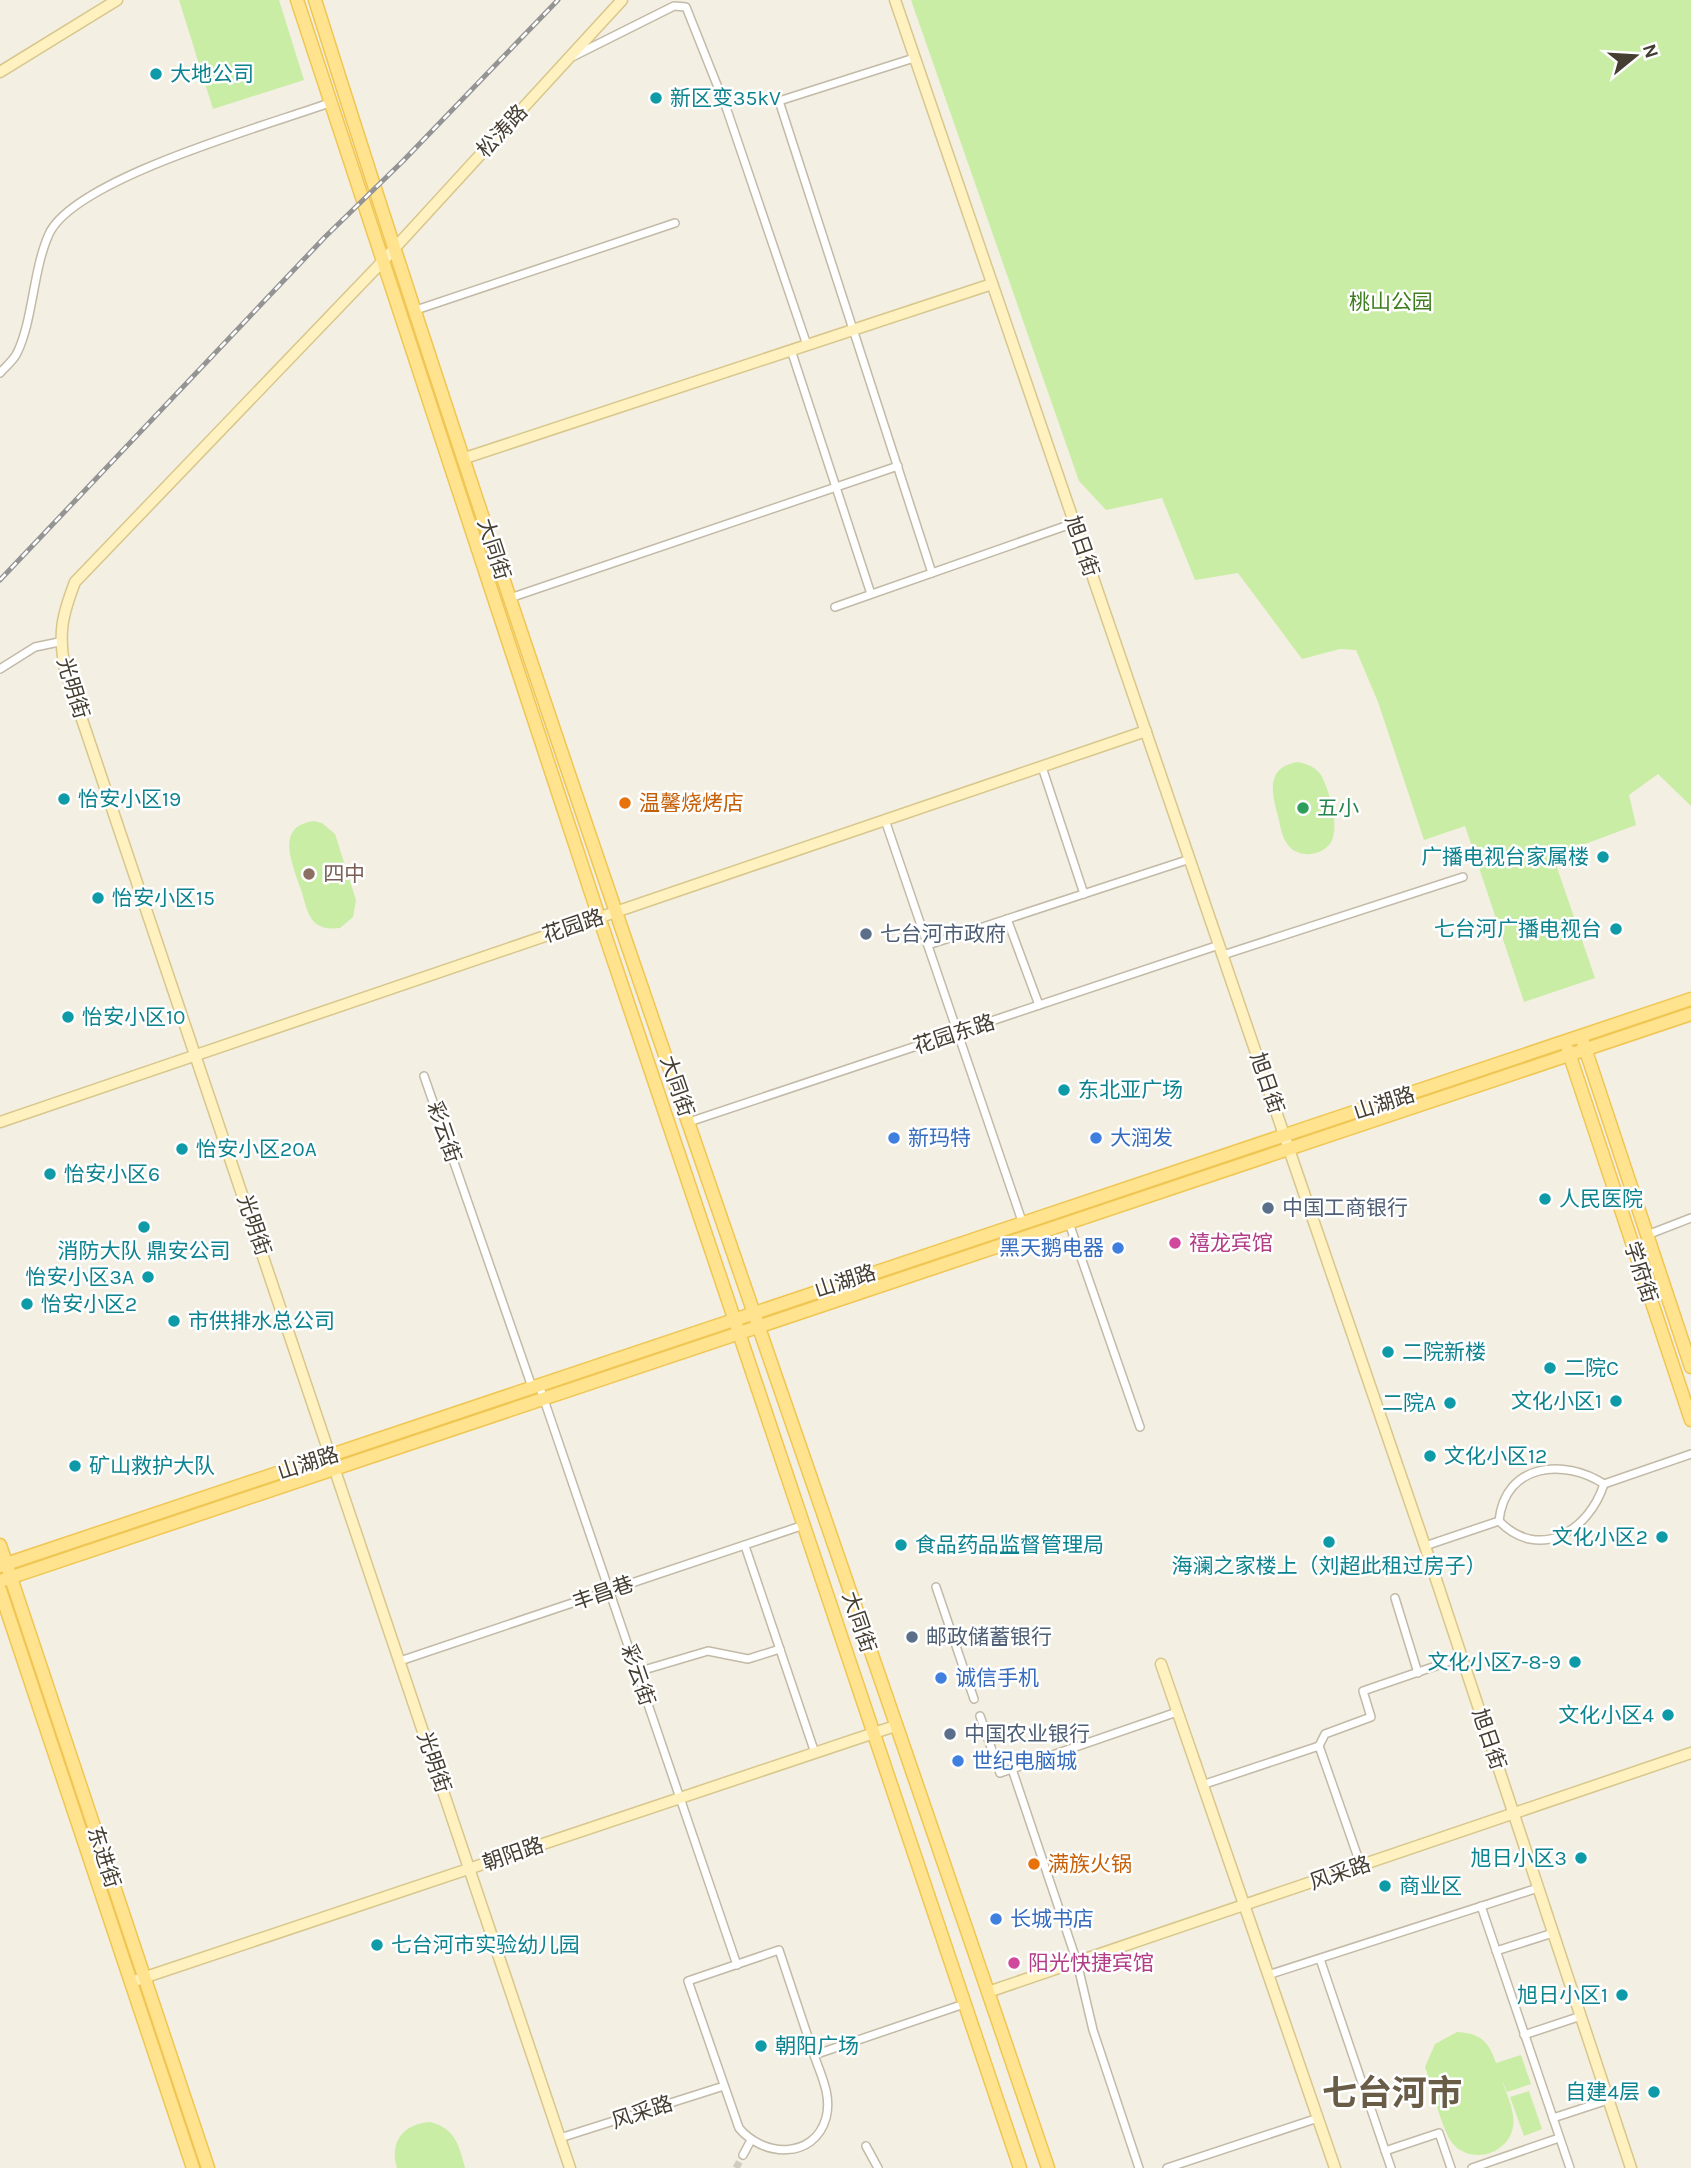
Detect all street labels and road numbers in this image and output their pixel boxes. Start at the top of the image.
street label: 松涛路 [472,100,532,162]
street label: 旭日街 [1060,512,1104,580]
street label: 大同街 [473,515,515,583]
street label: 光明街 [52,654,94,722]
street label: 花园路 [539,904,607,948]
street label: 花园东路 [910,1010,998,1058]
street label: 旭日街 [1245,1049,1289,1117]
street label: 大同街 [655,1052,699,1120]
street label: 山湖路 [1350,1082,1418,1124]
street label: 彩云街 [422,1098,466,1166]
street label: 光明街 [232,1191,276,1259]
street label: 学府街 [1620,1238,1662,1306]
street label: 山湖路 [811,1260,879,1302]
street label: 山湖路 [274,1442,342,1484]
street label: 丰昌巷 [569,1571,637,1615]
street label: 大同街 [837,1588,881,1656]
street label: 彩云街 [616,1641,660,1709]
street label: 旭日街 [1467,1705,1511,1773]
street label: 光明街 [412,1728,456,1796]
street label: 东进街 [83,1823,125,1891]
street label: 朝阳路 [479,1832,547,1876]
street label: 风采路 [1306,1851,1374,1895]
street label: 风采路 [608,2091,676,2133]

